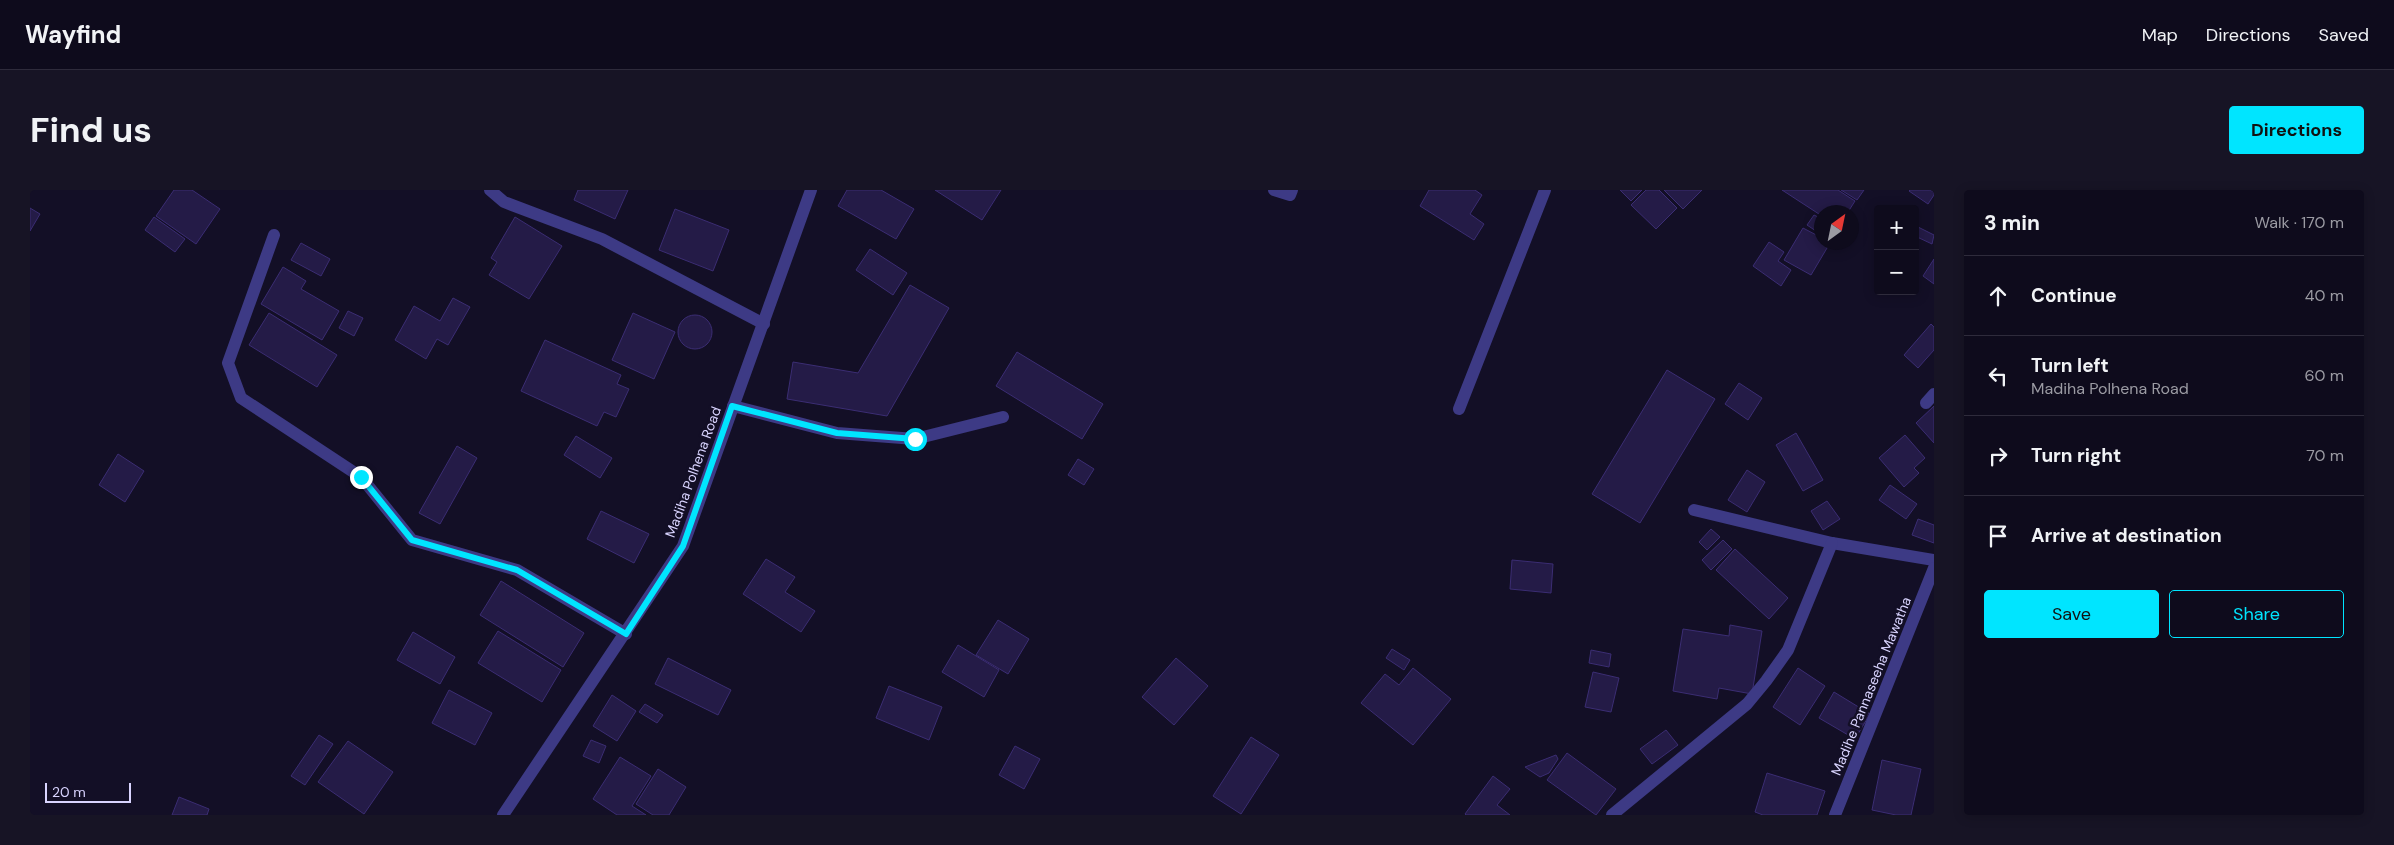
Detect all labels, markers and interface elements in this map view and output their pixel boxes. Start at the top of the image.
text: Wayfind [25,19,121,50]
text: Map [2142,23,2178,47]
text: Directions [2206,23,2291,47]
text: Saved [2319,23,2369,47]
button: Directions [2229,106,2364,154]
text: Find us [30,107,152,153]
north arrow [1814,205,1859,250]
map controls [1874,205,1919,295]
button: + [1874,205,1919,250]
text: 3 min [1984,209,2040,237]
text: Walk · 170 m [2255,212,2344,233]
button: − [1874,250,1919,295]
icon: ahead [1984,282,2012,310]
text: Continue [2031,283,2117,308]
text: 40 m [2305,285,2344,306]
text: Turn left [2031,353,2109,378]
icon: left [1984,362,2012,390]
text: 60 m [2304,365,2344,386]
text: Madiha Polhena Road [2031,378,2189,399]
street label: Madiha Polhena Road [661,404,725,540]
route start [904,428,927,451]
icon: right [1984,442,2012,470]
text: Turn right [2031,443,2121,468]
text: 70 m [2306,445,2344,466]
route end [350,466,373,489]
icon: arrive [1984,522,2012,550]
text: Arrive at destination [2031,523,2222,548]
button: Save [1984,590,2159,638]
button: Share [2169,590,2344,638]
street label: Madihe Pannaseeha Mawatha [1827,594,1915,778]
scale bar [45,780,131,803]
text: 20 m [52,783,86,801]

